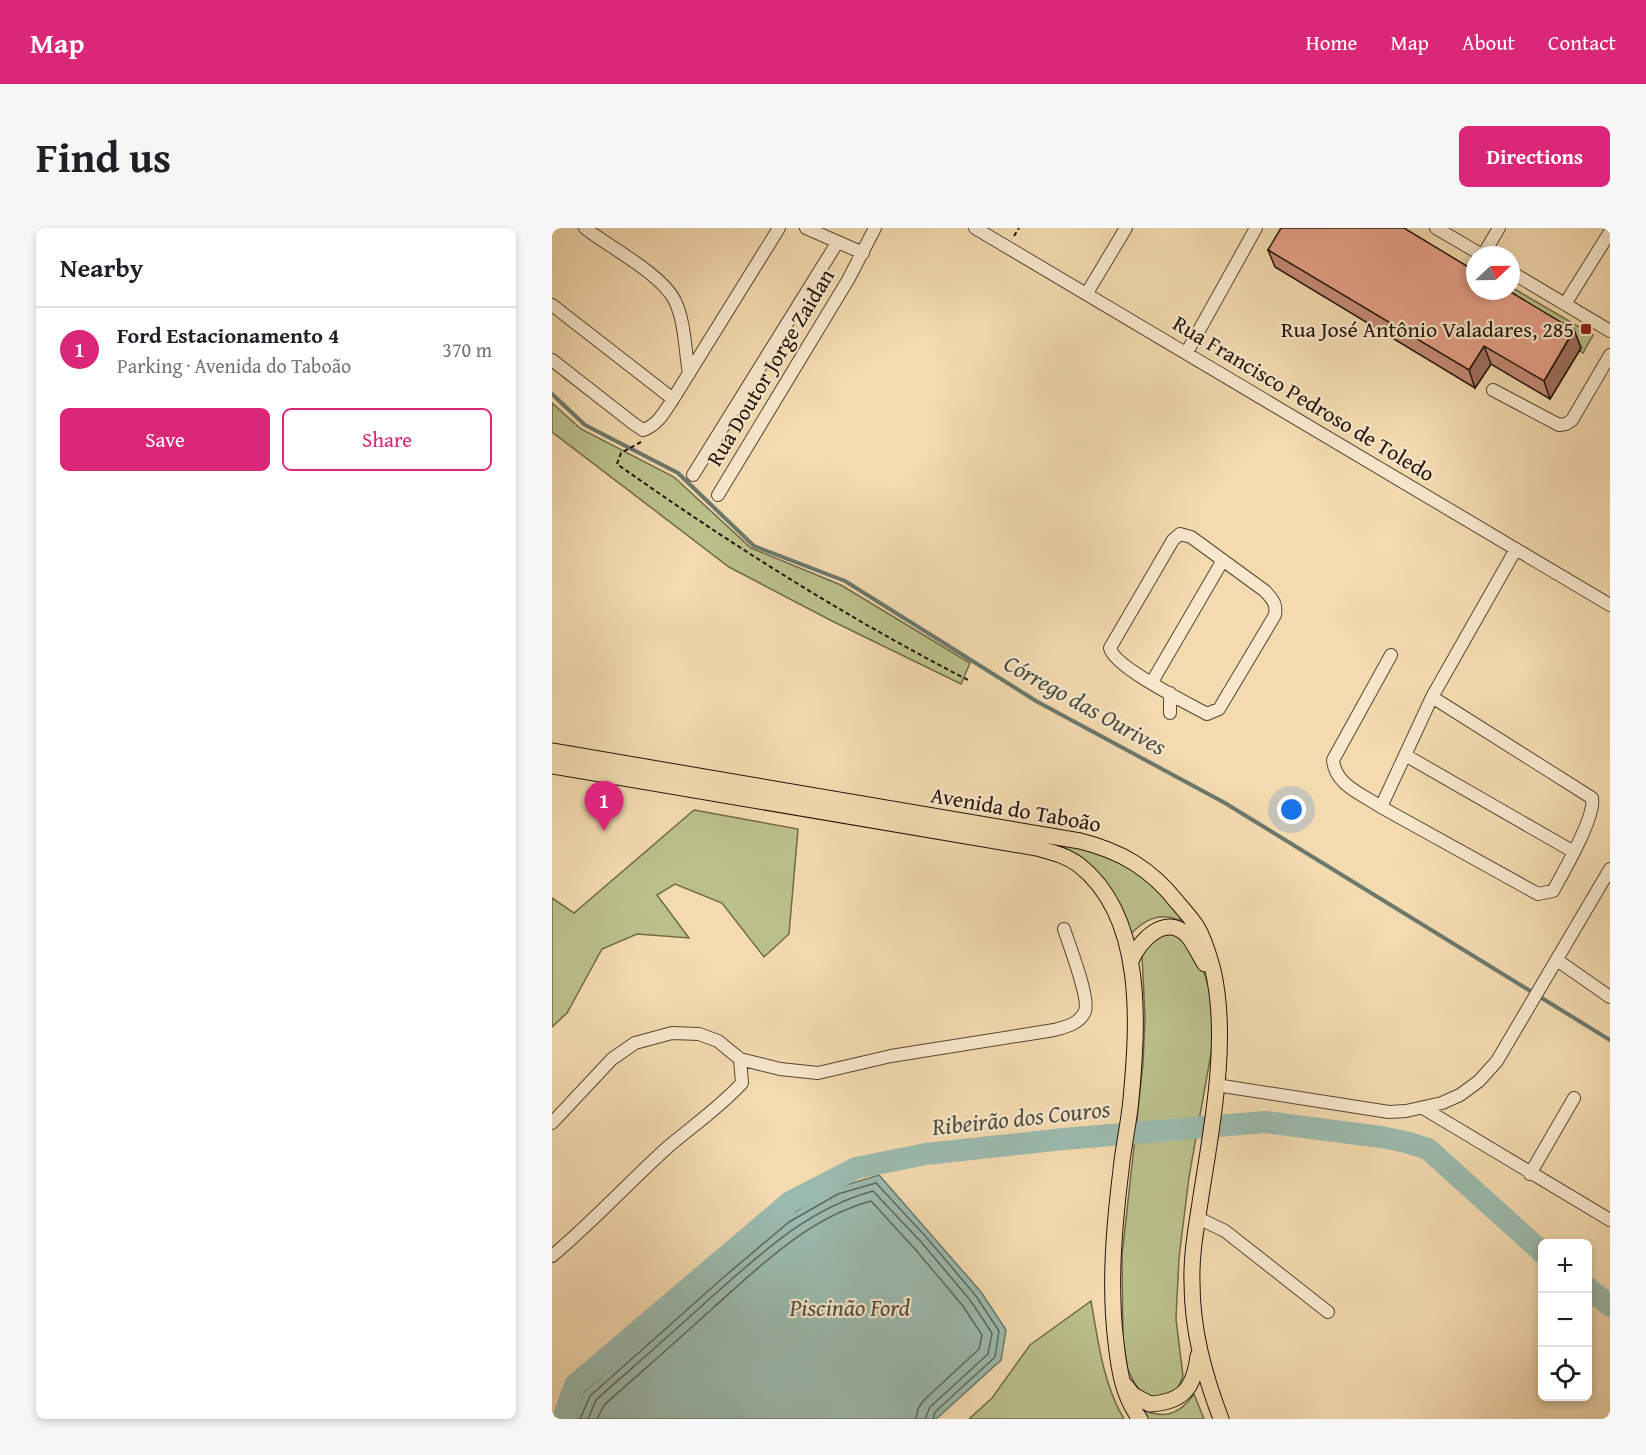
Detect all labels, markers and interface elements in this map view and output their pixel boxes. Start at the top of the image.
text: Map [30,22,84,63]
text: Home [1306,27,1357,58]
text: Map [1390,27,1429,58]
text: About [1462,27,1515,58]
text: Contact [1548,27,1616,58]
text: Find us [36,126,171,187]
button: Directions [1459,126,1610,187]
north arrow [1466,246,1520,300]
text: Nearby [60,248,143,287]
street label: Rua Doutor Jorge Zaidan [698,262,842,472]
street label: Rua Francisco Pedroso de Toledo [1167,307,1441,489]
place label: Rua José Antônio Valadares, 285 [1281,313,1574,345]
text: Ford Estacionamento 4 [117,319,339,351]
marker: Rua José Antônio Valadares, 285 [1579,322,1593,336]
text: 1 [74,335,85,364]
text: 370 m [442,335,492,364]
text: Parking · Avenida do Taboão [117,351,351,380]
button: Save [60,408,270,471]
button: Share [282,408,492,471]
water label: Córrego das Ourives [998,645,1173,764]
street label: Avenida do Taboão [928,778,1104,840]
pin: 1 [584,782,624,831]
your location [1277,795,1306,824]
water label: Ribeirão dos Couros [929,1091,1112,1144]
map controls [1538,1239,1592,1401]
button: + [1538,1239,1592,1293]
water label: Piscinão Ford [789,1290,911,1325]
button: − [1538,1293,1592,1347]
button: locate [1538,1347,1592,1401]

